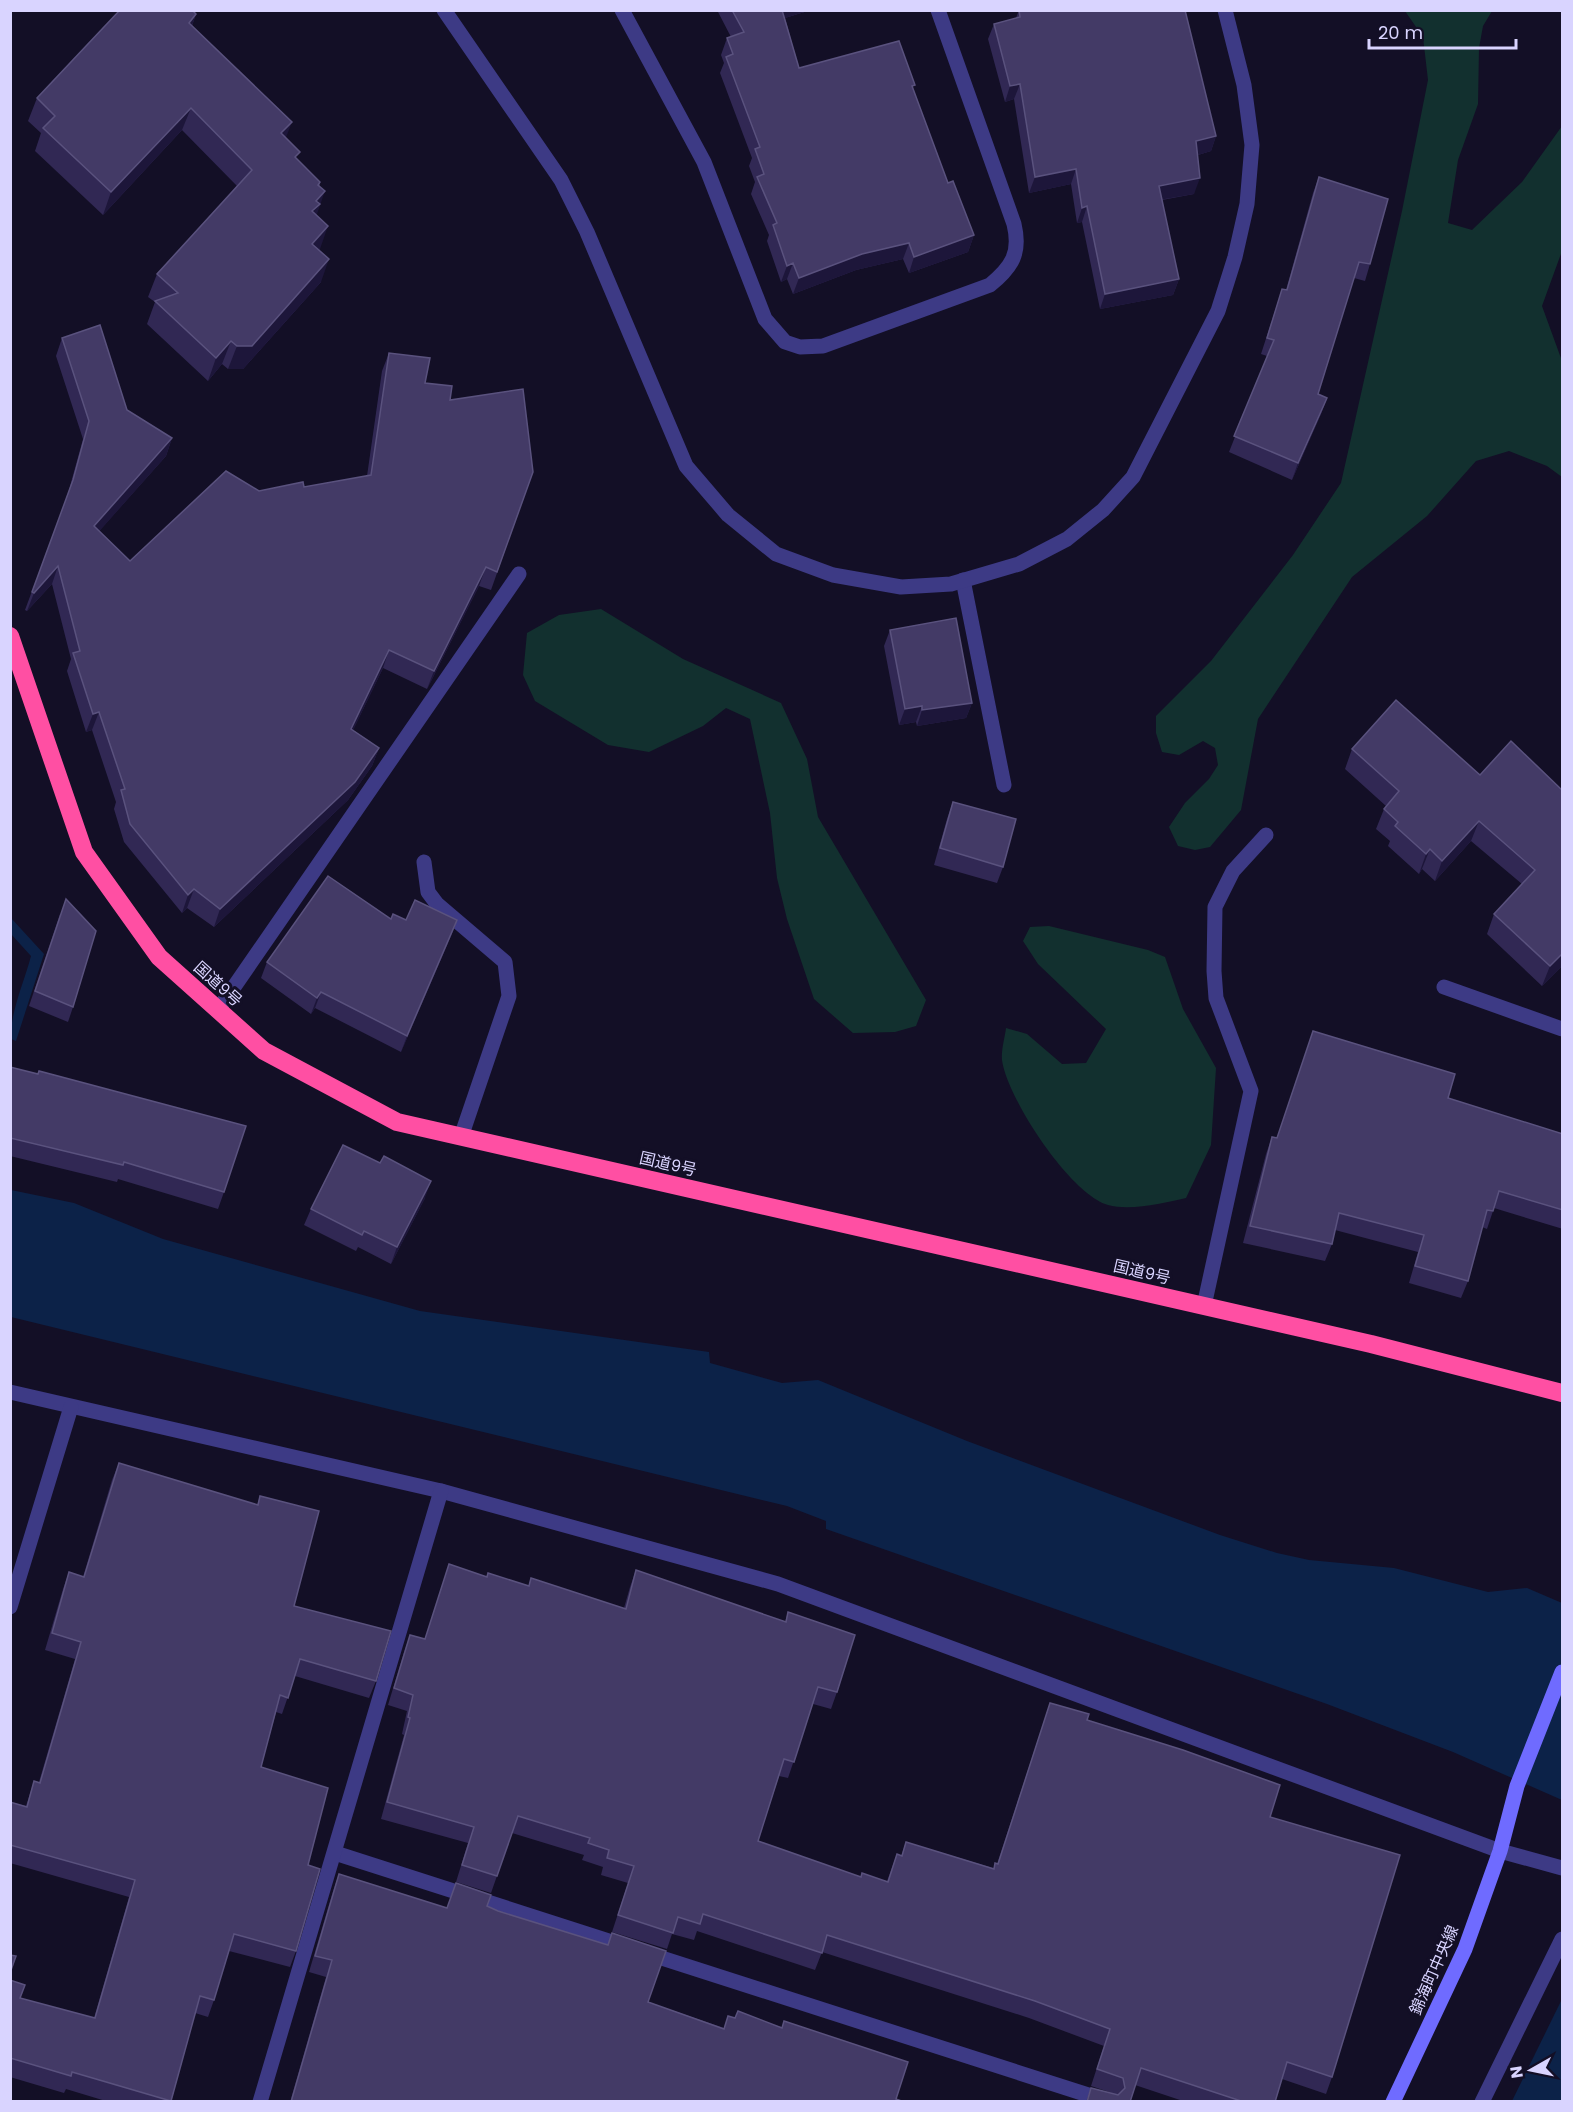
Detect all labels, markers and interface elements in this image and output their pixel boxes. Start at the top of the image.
scale bar [1369,12,1516,50]
text: 20 m [1378,20,1423,45]
street label: 国道9号 [189,956,247,1012]
street label: 国道9号 [637,1146,699,1182]
street label: 国道9号 [1111,1254,1173,1290]
street label: 錦海町中央線 [1404,1921,1464,2019]
north arrow [1501,2040,1561,2100]
text: N [1504,2065,1529,2080]

